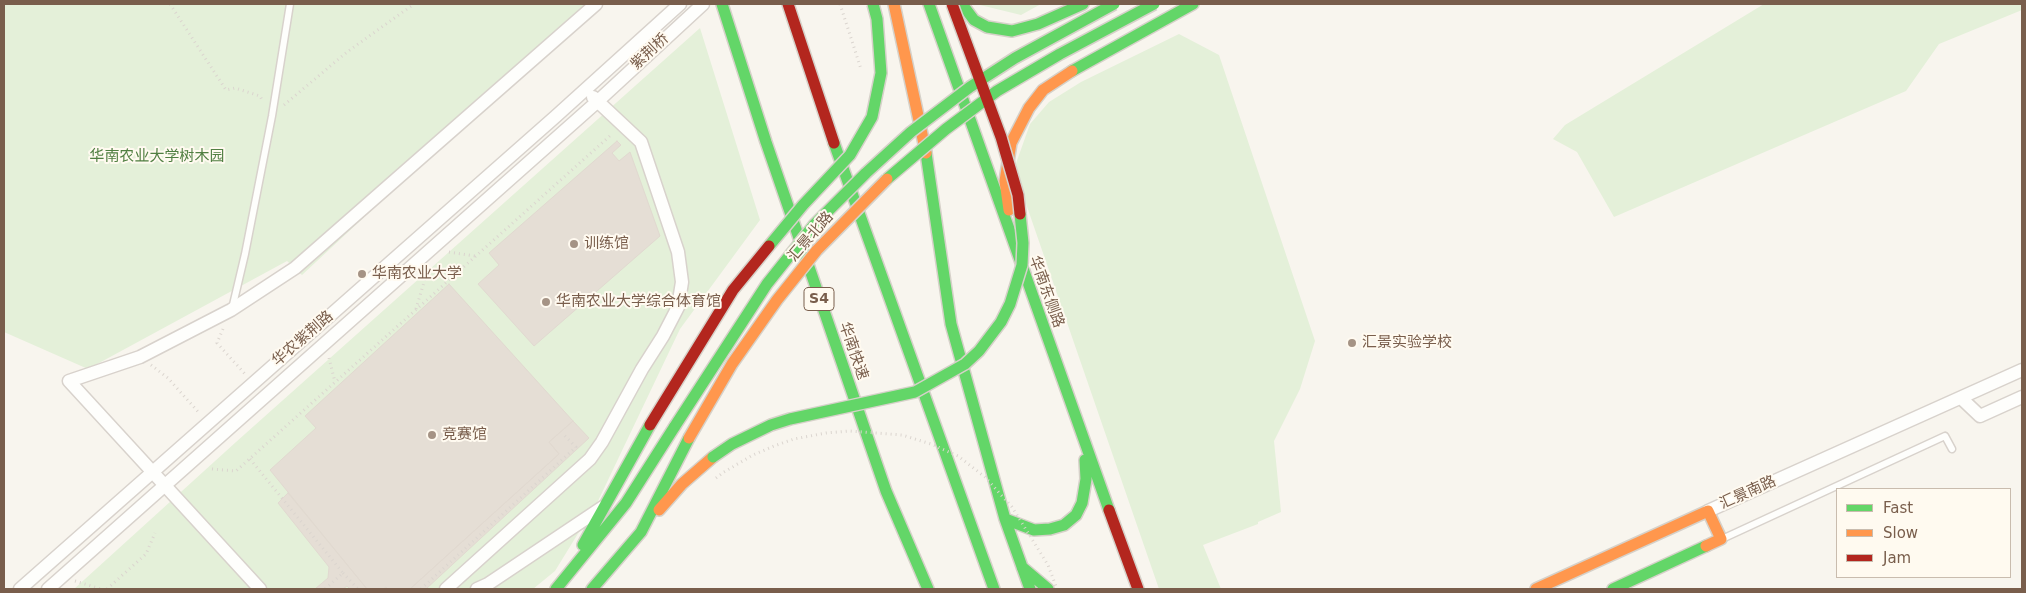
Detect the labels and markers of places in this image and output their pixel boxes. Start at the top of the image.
place label: 训练馆 [584,235,629,253]
marker: 训练馆 [568,238,580,250]
place label: 华南农业大学 [372,265,462,283]
marker: 华南农业大学 [356,268,368,280]
place label: 华南农业大学综合体育馆 [556,293,721,311]
marker: 华南农业大学综合体育馆 [540,296,552,308]
place label: 汇景实验学校 [1362,334,1452,352]
marker: 汇景实验学校 [1346,337,1358,349]
place label: 竞赛馆 [442,426,487,444]
marker: 竞赛馆 [426,429,438,441]

